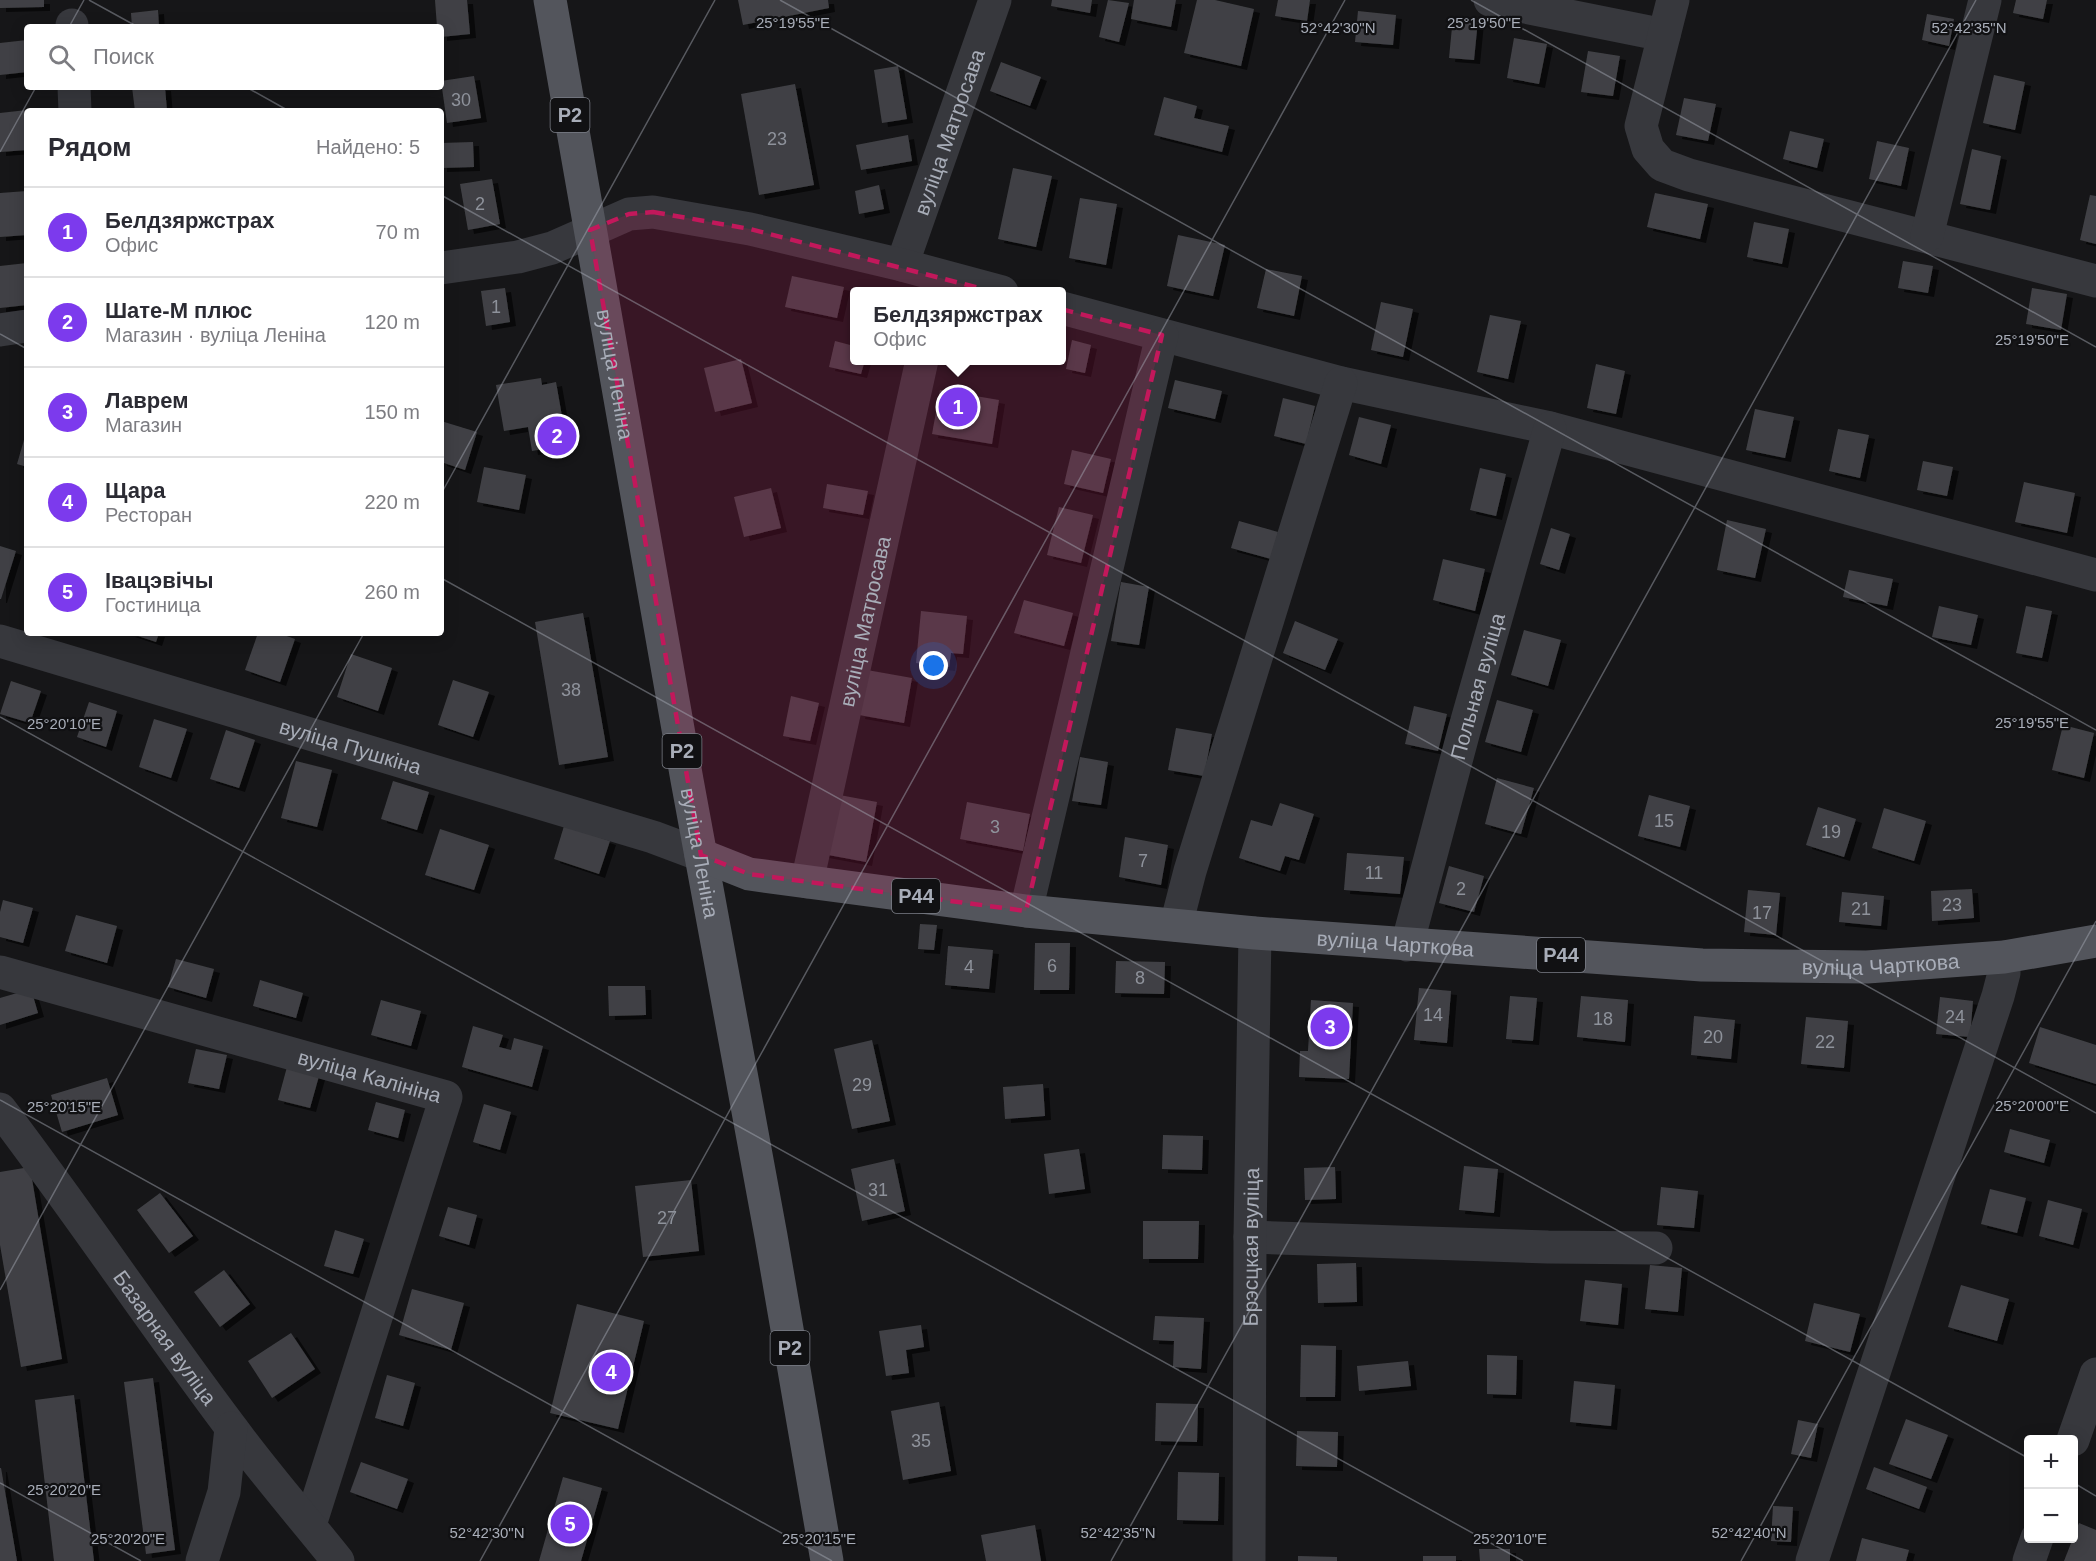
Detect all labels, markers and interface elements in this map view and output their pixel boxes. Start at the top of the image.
text: 25°19'55"E [756,14,830,31]
text: 25°19'50"E [1447,14,1521,31]
text: 52°42'30"N [1300,19,1376,36]
text: 52°42'35"N [1931,19,2007,36]
search box [24,24,444,90]
icon: search [45,41,78,74]
text: Поиск [93,44,154,69]
street label: вуліца Матросава [909,46,988,218]
house number: 30 [451,90,471,110]
road number: Р2 [550,98,590,132]
house number: 23 [767,129,787,149]
text: Рядом [48,132,131,162]
text: Найдено: 5 [316,136,420,158]
house number: 2 [475,194,485,214]
text: Белдзяржстрах [105,208,274,233]
text: 1 [62,221,73,243]
text: 70 m [376,221,420,243]
text: Офис [105,234,158,256]
popup [850,287,1066,365]
house number: 1 [491,297,501,317]
text: Шате-М плюс [105,298,252,323]
text: Белдзяржстрах [873,302,1043,327]
street label: вуліца Леніна [593,307,639,442]
text: 2 [62,311,73,333]
text: 120 m [364,311,420,333]
text: Магазин · вуліца Леніна [105,324,326,346]
text: Офис [873,328,926,350]
text: 25°19'50"E [1995,331,2069,348]
pin: 1 [938,384,978,430]
text: Лаврем [105,388,188,413]
text: 3 [62,401,73,423]
text: 150 m [364,401,420,423]
text: Магазин [105,414,182,436]
pin: 2 [538,414,576,458]
text: Щара [105,478,166,503]
text: 4 [62,491,73,513]
text: 220 m [364,491,420,513]
text: Ресторан [105,504,192,526]
street label: вуліца Матросава [834,534,894,709]
text: Івацэвічы [105,568,213,593]
text: 5 [62,581,73,603]
text: 260 m [364,581,420,603]
text: Гостиница [105,594,201,616]
street label: Польная вуліца [1445,610,1509,762]
your location [919,651,948,680]
house number: 38 [561,680,581,700]
street label: вуліца Пушкіна [277,714,424,778]
text: 25°19'55"E [1995,714,2069,731]
text: 25°20'10"E [27,715,101,732]
road number: Р2 [662,734,702,768]
street label: вуліца Леніна [677,786,724,920]
house number: 15 [1654,811,1674,831]
house number: 3 [990,817,1000,837]
house number: 19 [1821,822,1841,842]
house number: 7 [1138,851,1148,871]
house number: 11 [1365,863,1383,883]
road number: Р44 [892,879,940,913]
house number: 2 [1456,879,1466,899]
house number: 23 [1942,895,1962,915]
house number: 21 [1851,899,1871,919]
house number: 17 [1752,903,1772,923]
street label: вуліца Чарткова [1316,926,1475,960]
road number: Р44 [1537,938,1585,972]
street label: вуліца Чарткова [1802,949,1960,979]
house number: 6 [1047,956,1057,976]
house number: 4 [964,957,974,977]
house number: 8 [1135,968,1145,988]
pin: 3 [1310,1004,1350,1050]
house number: 14 [1423,1005,1443,1025]
house number: 24 [1945,1007,1965,1027]
house number: 18 [1593,1009,1613,1029]
house number: 20 [1703,1027,1723,1047]
house number: 22 [1815,1032,1835,1052]
street label: вуліца Калініна [296,1045,444,1107]
house number: 29 [852,1075,872,1095]
text: 25°20'00"E [1995,1097,2069,1114]
text: 25°20'15"E [27,1098,101,1115]
street label: Брэсцкая вуліца [1238,1167,1263,1326]
house number: 31 [868,1180,888,1200]
house number: 27 [657,1208,677,1228]
street label: Базарная вуліца [109,1266,222,1409]
road number: Р2 [770,1331,810,1365]
pin: 4 [592,1350,630,1394]
house number: 35 [911,1431,931,1451]
map controls [2024,1435,2078,1543]
button: + [2024,1435,2078,1489]
text: 25°20'20"E [27,1481,101,1498]
button: − [2024,1489,2078,1543]
pin: 5 [550,1502,590,1546]
text: 52°42'30"N [449,1524,525,1541]
text: 52°42'35"N [1080,1524,1156,1541]
text: 52°42'40"N [1711,1524,1787,1541]
text: 25°20'20"E [91,1530,165,1547]
text: 25°20'15"E [782,1530,856,1547]
text: 25°20'10"E [1473,1530,1547,1547]

